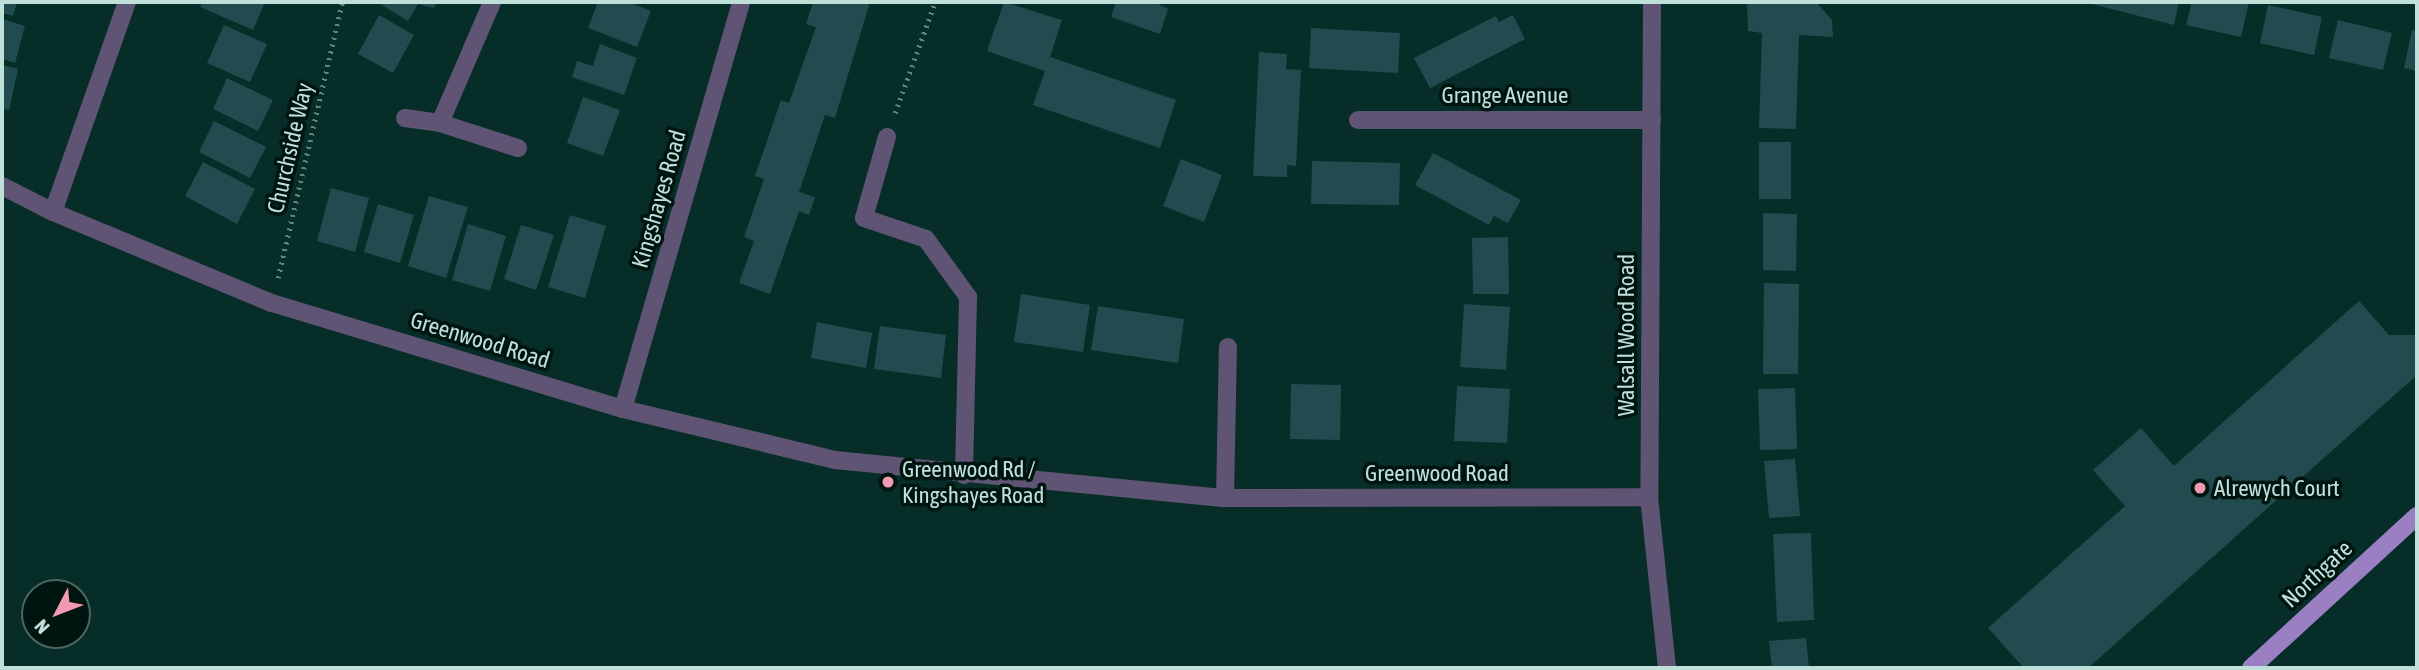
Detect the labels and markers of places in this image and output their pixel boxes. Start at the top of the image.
place label: Greenwood Rd / Kingshayes Road [902,455,1044,509]
marker: Greenwood Rd / Kingshayes Road [880,474,896,490]
place label: Alrewych Court [2214,474,2340,502]
marker: Alrewych Court [2192,480,2208,496]

